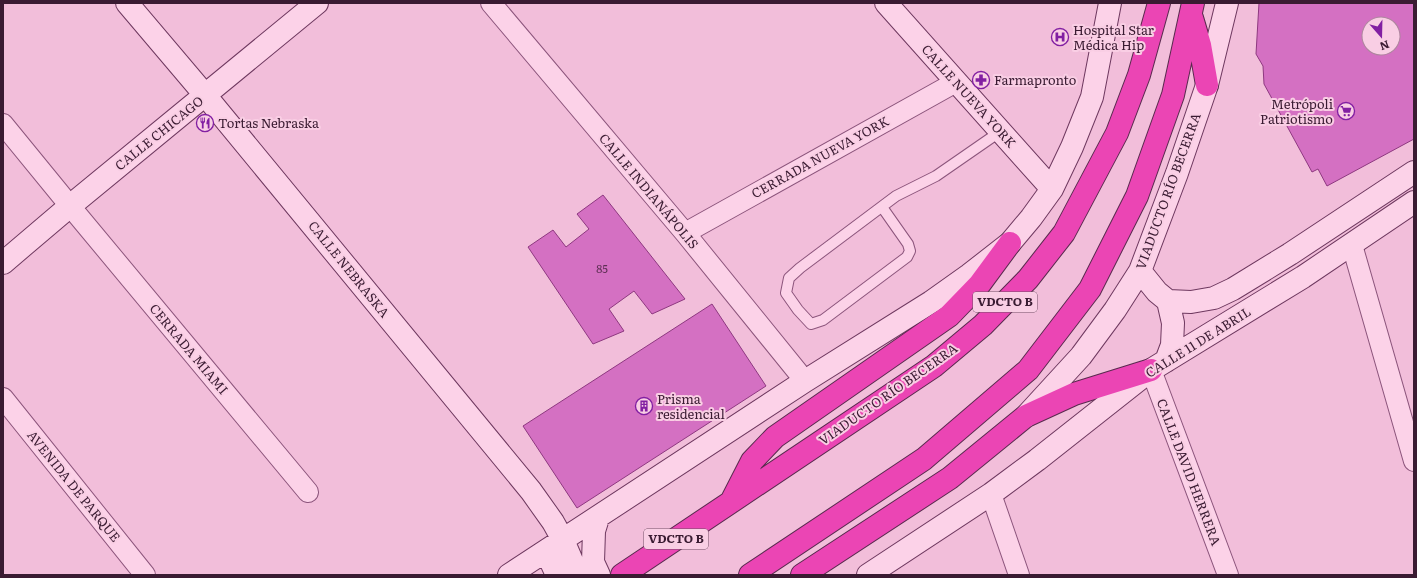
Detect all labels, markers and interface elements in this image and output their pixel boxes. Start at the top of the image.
north arrow [1361,16,1401,56]
place label: Hospital Star Médica Hip [1073,20,1155,54]
hospital icon: Hospital Star Médica Hip [1050,27,1070,47]
text: N [1378,37,1392,55]
street label: CALLE NUEVA YORK [918,40,1021,152]
pharmacy icon: Farmapronto [971,70,991,90]
place label: Farmapronto [994,70,1077,89]
street label: CALLE CHICAGO [110,91,207,174]
place label: Metrópoli Patriotismo [1260,94,1334,128]
supermarket icon: Metrópoli Patriotismo [1336,101,1356,121]
street label: VIADUCTO RÍO BECERRA [1130,109,1205,272]
street label: CERRADA NUEVA YORK [748,111,892,202]
restaurant icon: Tortas Nebraska [195,113,215,133]
place label: Tortas Nebraska [218,113,319,132]
street label: CALLE INDIANÁPOLIS [595,129,704,253]
street label: CALLE NEBRASKA [304,216,395,322]
house number: 85 [596,260,608,276]
road number: VDCTO B [973,292,1037,312]
street label: CERRADA MIAMI [146,299,233,398]
street label: CALLE 11 DE ABRIL [1141,301,1254,382]
street label: VIADUCTO RÍO BECERRA [814,338,961,449]
place label: Prisma residencial [657,389,726,423]
building icon: Prisma residencial [634,396,654,416]
street label: CALLE DAVID HERRERA [1153,396,1226,548]
street label: AVENIDA DE PARQUE [23,426,125,546]
road number: VDCTO B [644,529,708,549]

